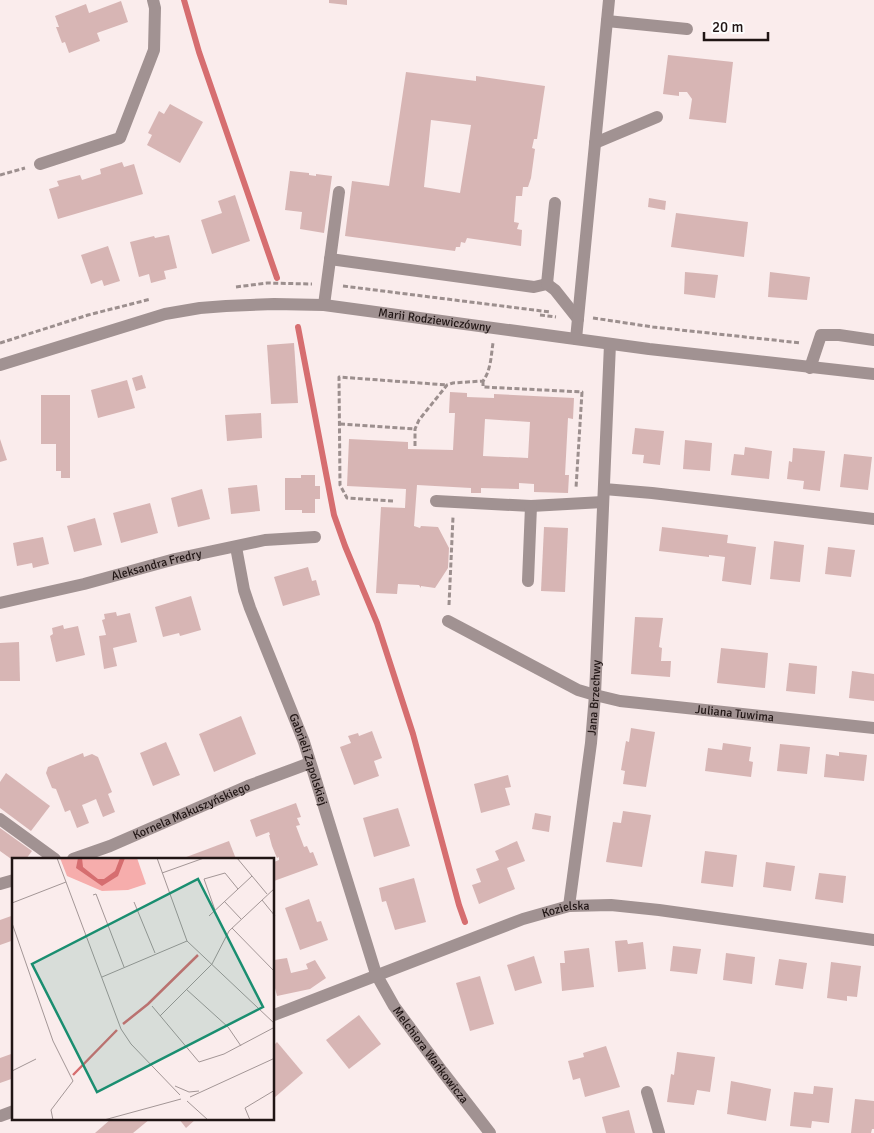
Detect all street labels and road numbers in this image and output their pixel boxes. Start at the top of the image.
street label: Marii Rodziewiczówny [377,305,492,335]
street label: Aleksandra Fredry [109,546,203,584]
street label: Jana Brzechwy [584,659,604,736]
street label: Juliana Tuwima [694,702,775,725]
street label: Gabrieli Zapolskiej [286,711,331,807]
street label: Kornela Makuszyńskiego [130,778,252,843]
street label: Kozielska [540,898,590,921]
street label: Melchiora Wańkowicza [389,1004,472,1107]

